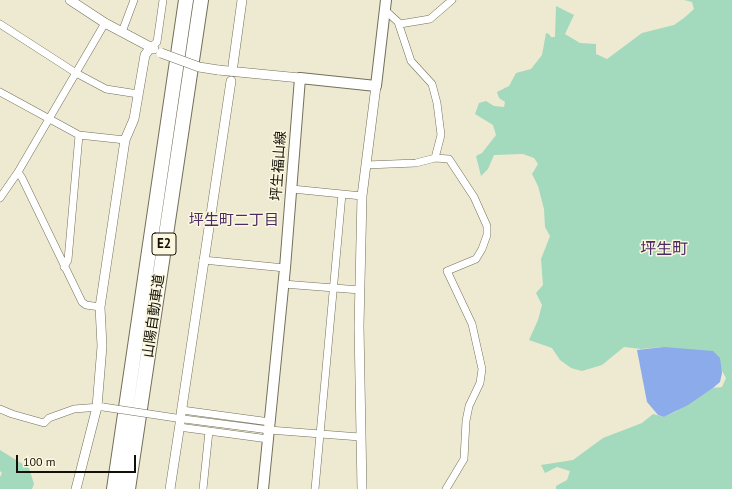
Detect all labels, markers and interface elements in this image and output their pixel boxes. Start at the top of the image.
street label: 坪生福山線 [268,130,290,202]
district label: 坪生町二丁目 [189,212,279,230]
road number: E2 [152,233,176,255]
district label: 坪生町 [640,239,688,259]
street label: 山陽自動車道 [140,273,168,359]
scale bar [18,447,138,473]
text: 100 m [23,454,56,469]

